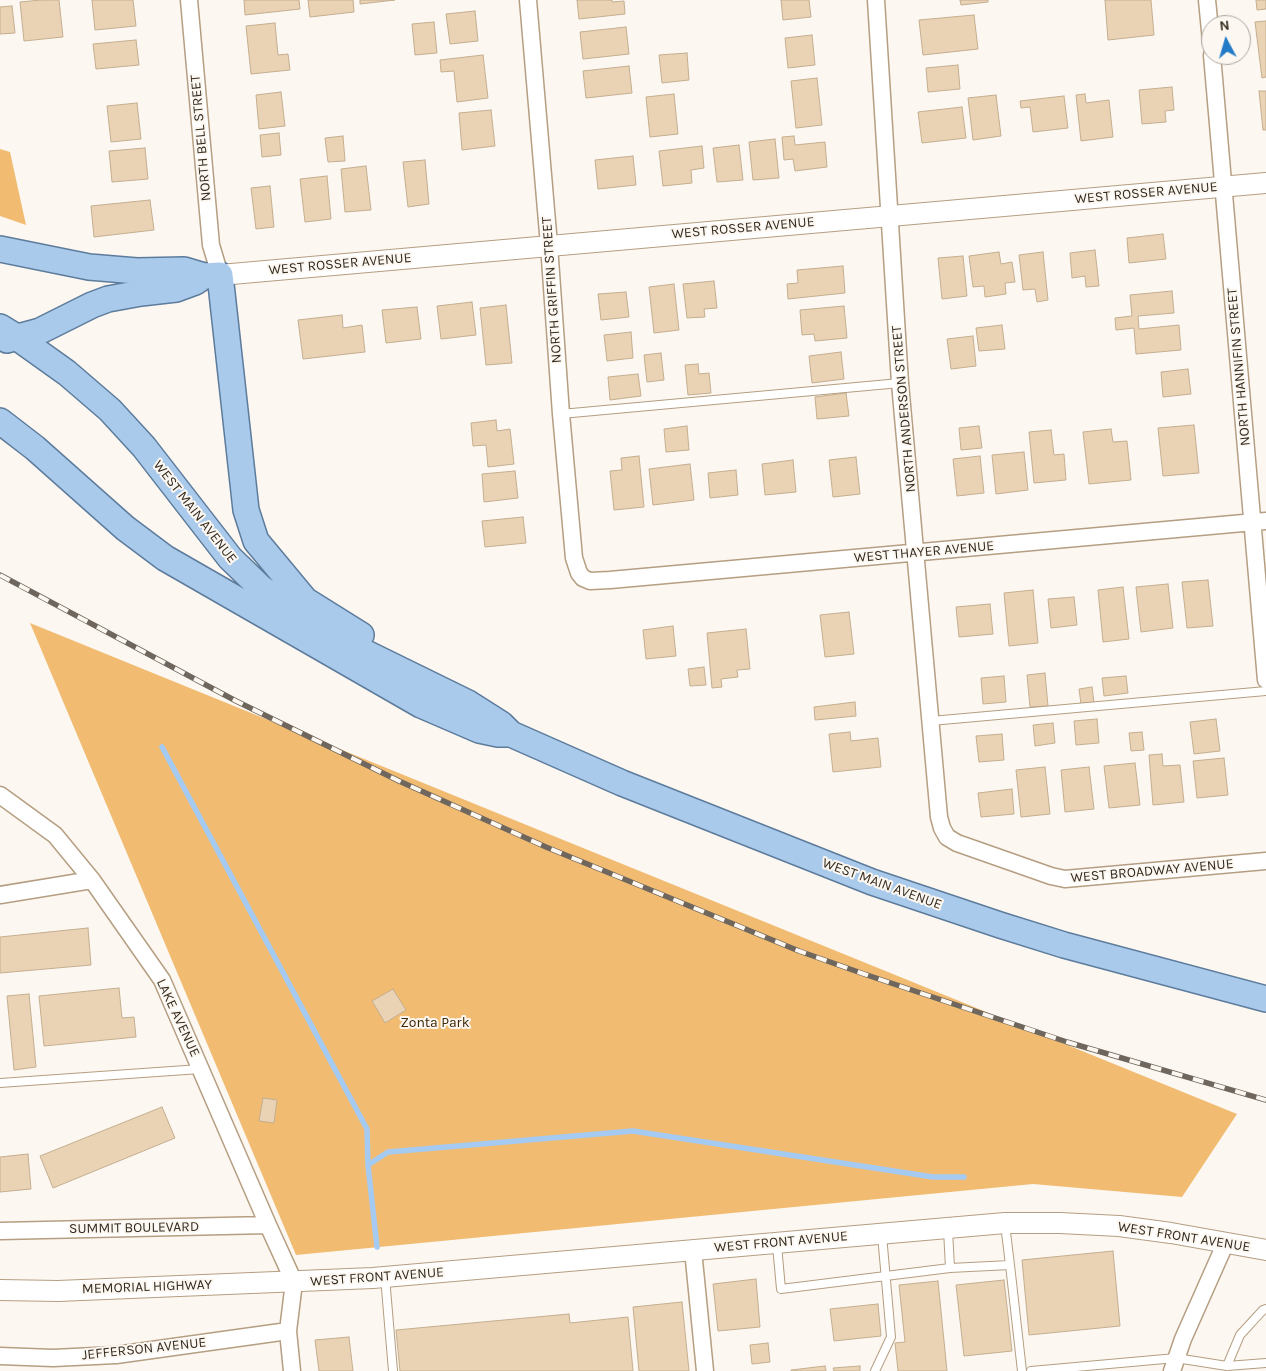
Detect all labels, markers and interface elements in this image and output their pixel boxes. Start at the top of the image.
north arrow [1201,15,1251,65]
text: N [1219,17,1230,35]
street label: NORTH BELL STREET [187,74,215,202]
street label: WEST ROSSER AVENUE [1074,178,1218,208]
street label: WEST ROSSER AVENUE [671,213,815,243]
street label: NORTH GRIFFIN STREET [539,216,565,364]
street label: WEST ROSSER AVENUE [268,249,412,279]
street label: NORTH HANNIFIN STREET [1224,287,1254,447]
street label: NORTH ANDERSON STREET [888,325,920,493]
street label: WEST MAIN AVENUE [150,457,240,567]
street label: WEST THAYER AVENUE [853,538,995,566]
street label: WEST MAIN AVENUE [820,855,944,913]
street label: WEST BROADWAY AVENUE [1070,856,1234,886]
street label: LAKE AVENUE [153,976,203,1060]
park label: Zonta Park [400,1015,470,1031]
street label: SUMMIT BOULEVARD [69,1218,199,1238]
street label: WEST FRONT AVENUE [1117,1218,1251,1256]
street label: WEST FRONT AVENUE [714,1228,848,1256]
street label: WEST FRONT AVENUE [310,1264,444,1290]
street label: MEMORIAL HIGHWAY [82,1276,212,1298]
street label: JEFFERSON AVENUE [81,1334,207,1364]

